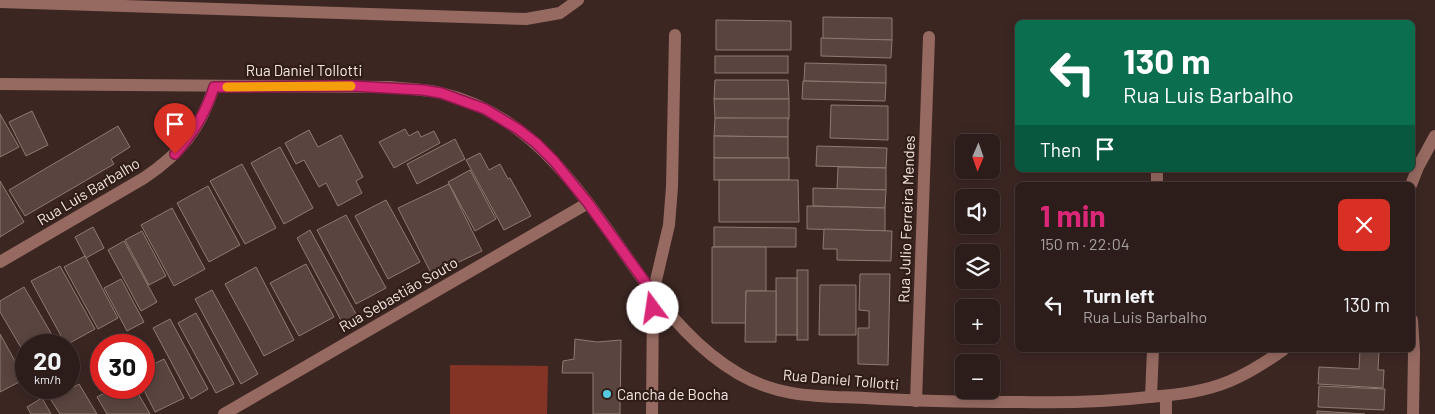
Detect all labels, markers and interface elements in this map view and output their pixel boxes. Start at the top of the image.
text: 130 m [1123,39,1210,81]
icon: left [1040,40,1105,105]
street label: Rua Daniel Tollotti [246,61,362,79]
text: Rua Luis Barbalho [1123,81,1294,107]
pin [154,103,196,154]
icon: arrive [161,110,189,138]
north arrow [955,134,1000,179]
map controls [955,134,1000,399]
street label: Rua Julio Ferreira Mendes [894,135,918,303]
icon: arrive [1091,135,1119,163]
text: Then [1040,138,1081,161]
street label: Rua Luis Barbalho [33,153,143,229]
button: sound [955,189,1000,234]
text: 1 min [1040,197,1106,233]
button: close [1338,199,1390,251]
text: 150 m · 22:04 [1040,234,1130,253]
button: layers [955,244,1000,289]
street label: Rua Sebastião Souto [335,253,461,335]
position arrow [626,281,678,333]
text: Turn left [1083,284,1154,307]
icon: left [1040,291,1068,319]
text: 130 m [1343,293,1390,316]
button: + [955,299,1000,344]
text: Rua Luis Barbalho [1083,307,1207,326]
speed limit sign: 30 [90,334,155,399]
text: 20 [33,345,62,375]
button: − [955,354,1000,399]
street label: Rua Daniel Tollotti [782,365,900,393]
text: km/h [34,372,61,386]
place label: Cancha de Bocha [617,385,729,403]
marker: Cancha de Bocha [601,388,613,400]

